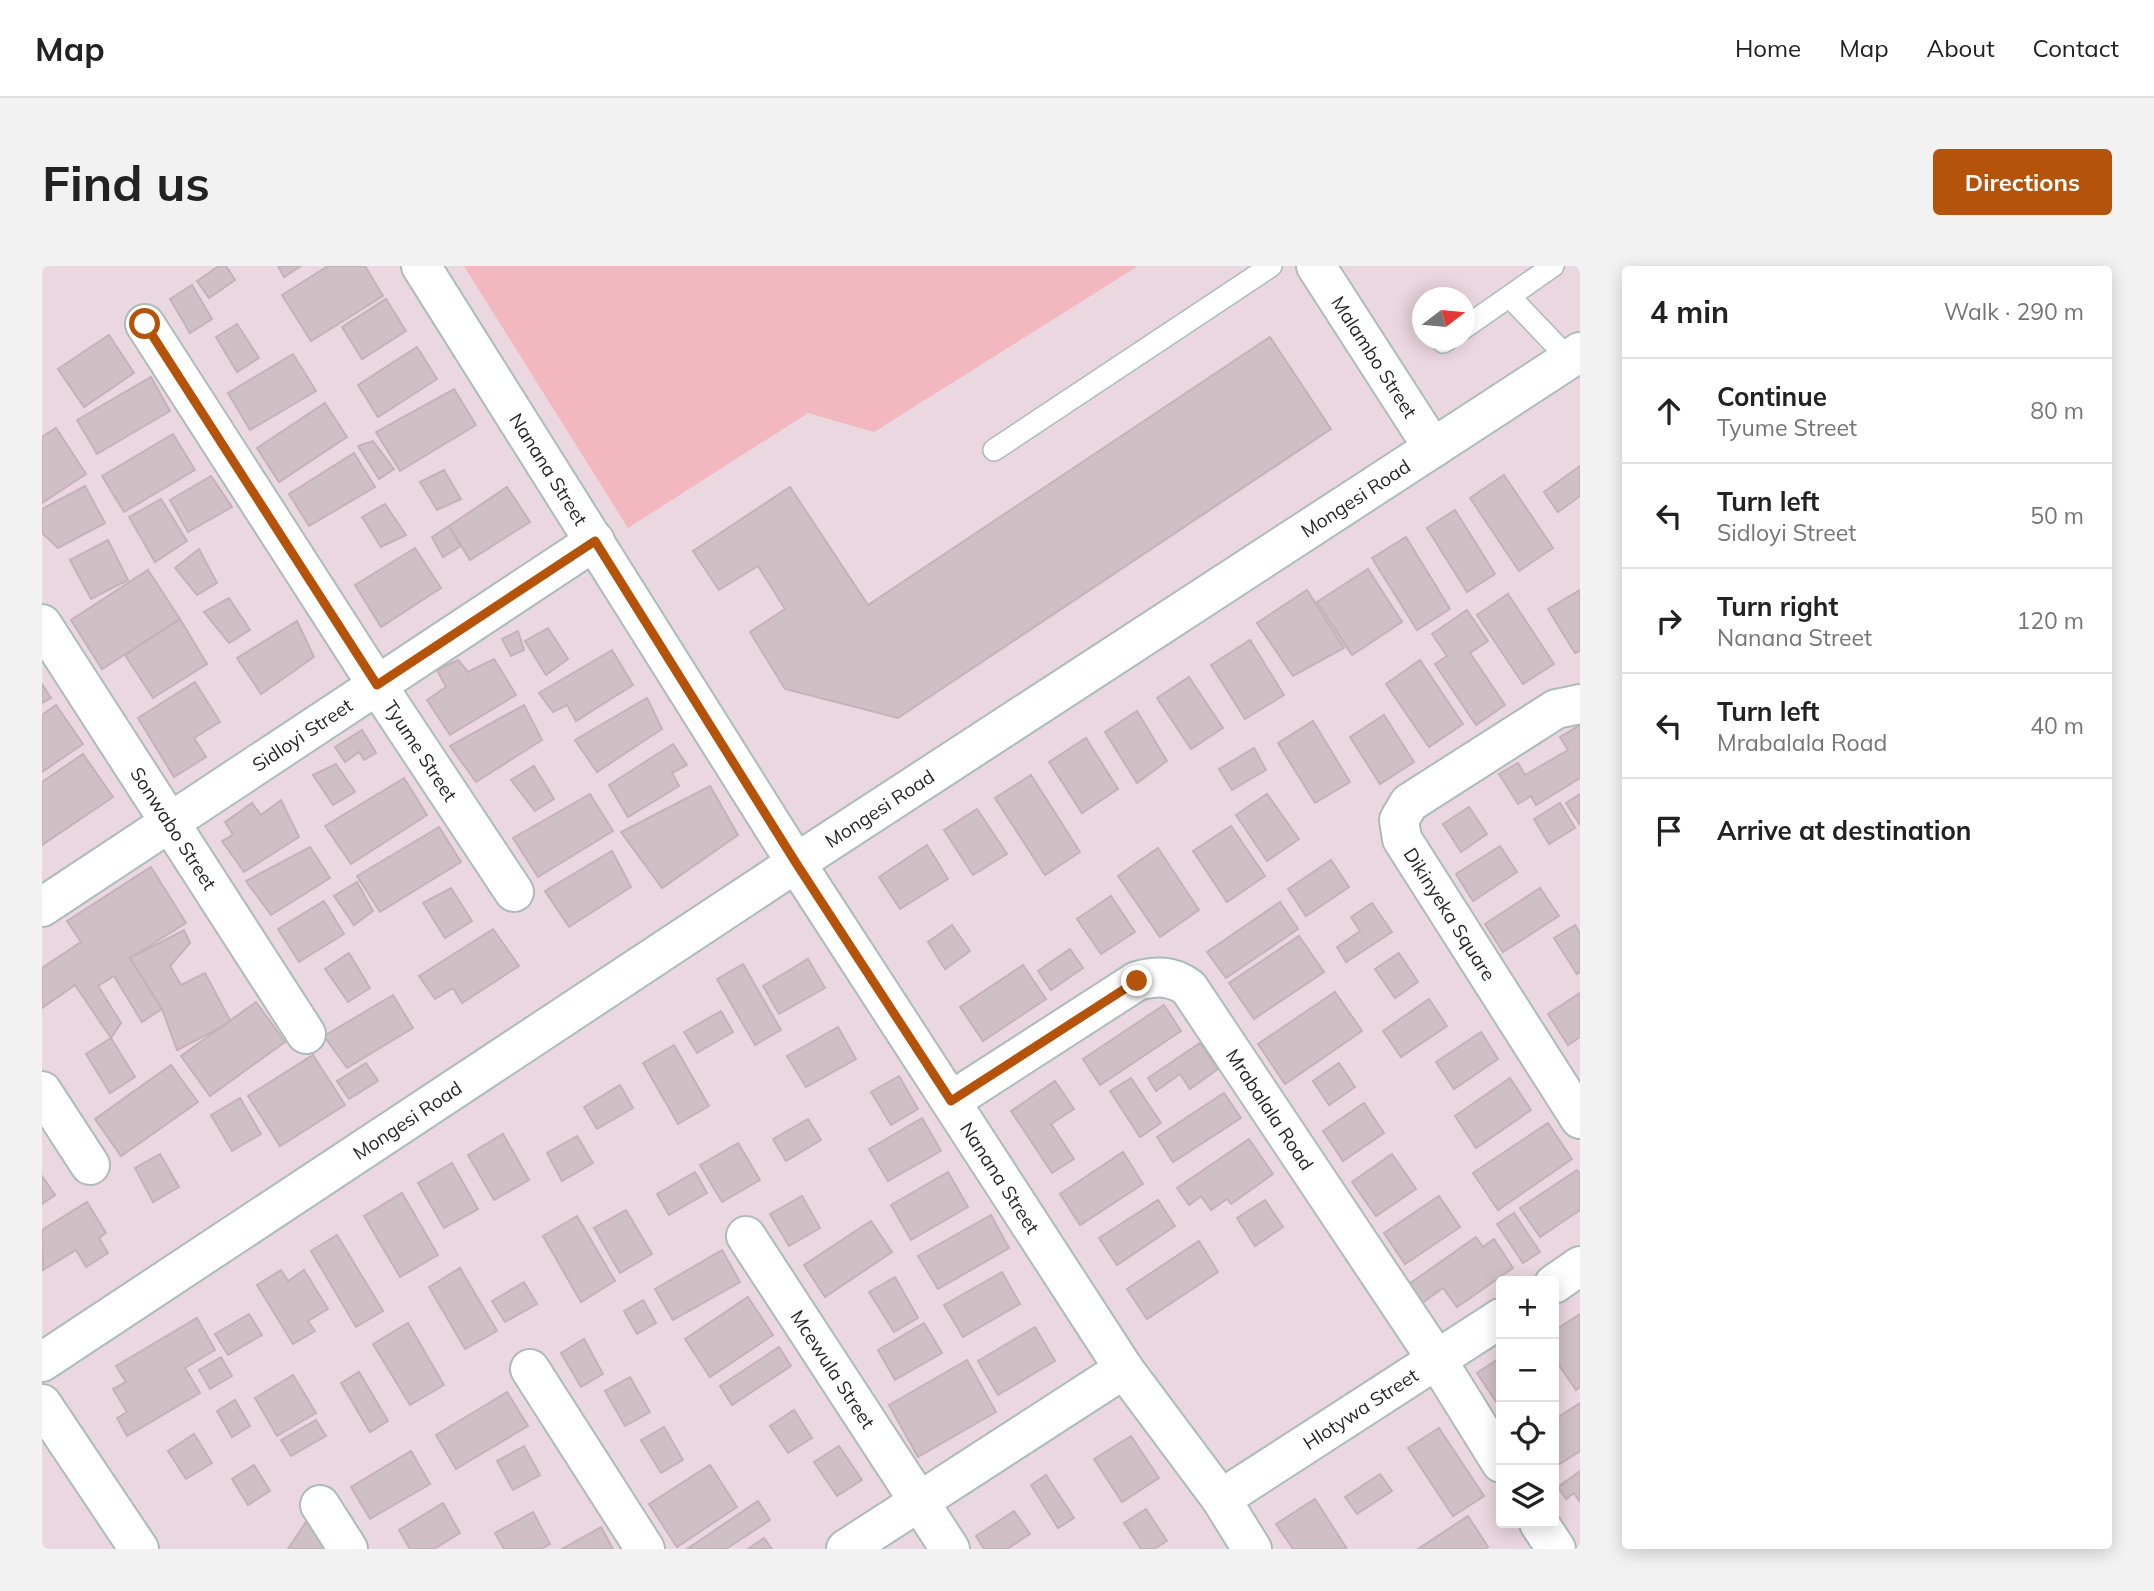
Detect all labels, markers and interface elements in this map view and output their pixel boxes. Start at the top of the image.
text: Map [35,28,105,69]
text: Home [1735,33,1801,63]
text: Map [1839,33,1889,63]
text: About [1927,33,1995,63]
text: Contact [2033,33,2119,63]
button: Directions [1933,149,2112,215]
text: Find us [42,152,210,213]
north arrow [1412,287,1475,350]
street label: Malambo Street [1326,291,1423,423]
text: 4 min [1650,293,1729,331]
text: Walk · 290 m [1944,297,2084,326]
route start [129,308,160,339]
text: Continue [1717,380,1827,413]
icon: ahead [1650,392,1688,430]
text: 80 m [2030,396,2084,425]
street label: Nanana Street [504,409,593,530]
text: Tyume Street [1717,413,1857,442]
street label: Mongesi Road [1296,454,1415,543]
text: Turn left [1717,485,1819,518]
icon: left [1650,497,1688,535]
text: 50 m [2030,501,2084,530]
text: Sidloyi Street [1717,518,1856,547]
text: Turn right [1717,590,1838,623]
icon: right [1650,602,1688,640]
text: 120 m [2016,606,2084,635]
text: Nanana Street [1717,623,1872,652]
street label: Sidloyi Street [248,693,357,777]
text: Turn left [1717,695,1819,728]
street label: Tyume Street [379,696,463,806]
icon: left [1650,707,1688,745]
text: 40 m [2030,711,2084,740]
text: Mrabalala Road [1717,728,1887,757]
street label: Sonwabo Street [125,762,222,895]
street label: Mongesi Road [820,764,939,853]
icon: arrive [1650,812,1688,850]
text: Arrive at destination [1717,814,1972,847]
street label: Dikinyeka Square [1399,843,1501,985]
route end [1121,965,1152,996]
street label: Mrabalala Road [1221,1044,1319,1175]
street label: Mongesi Road [348,1076,466,1165]
street label: Nanana Street [955,1117,1045,1238]
map controls [1496,1276,1559,1528]
button: + [1496,1276,1559,1339]
street label: Mcewula Street [785,1305,880,1433]
button: − [1496,1339,1559,1402]
street label: Hlotywa Street [1298,1363,1423,1455]
button: locate [1496,1402,1559,1465]
button: layers [1496,1465,1559,1528]

